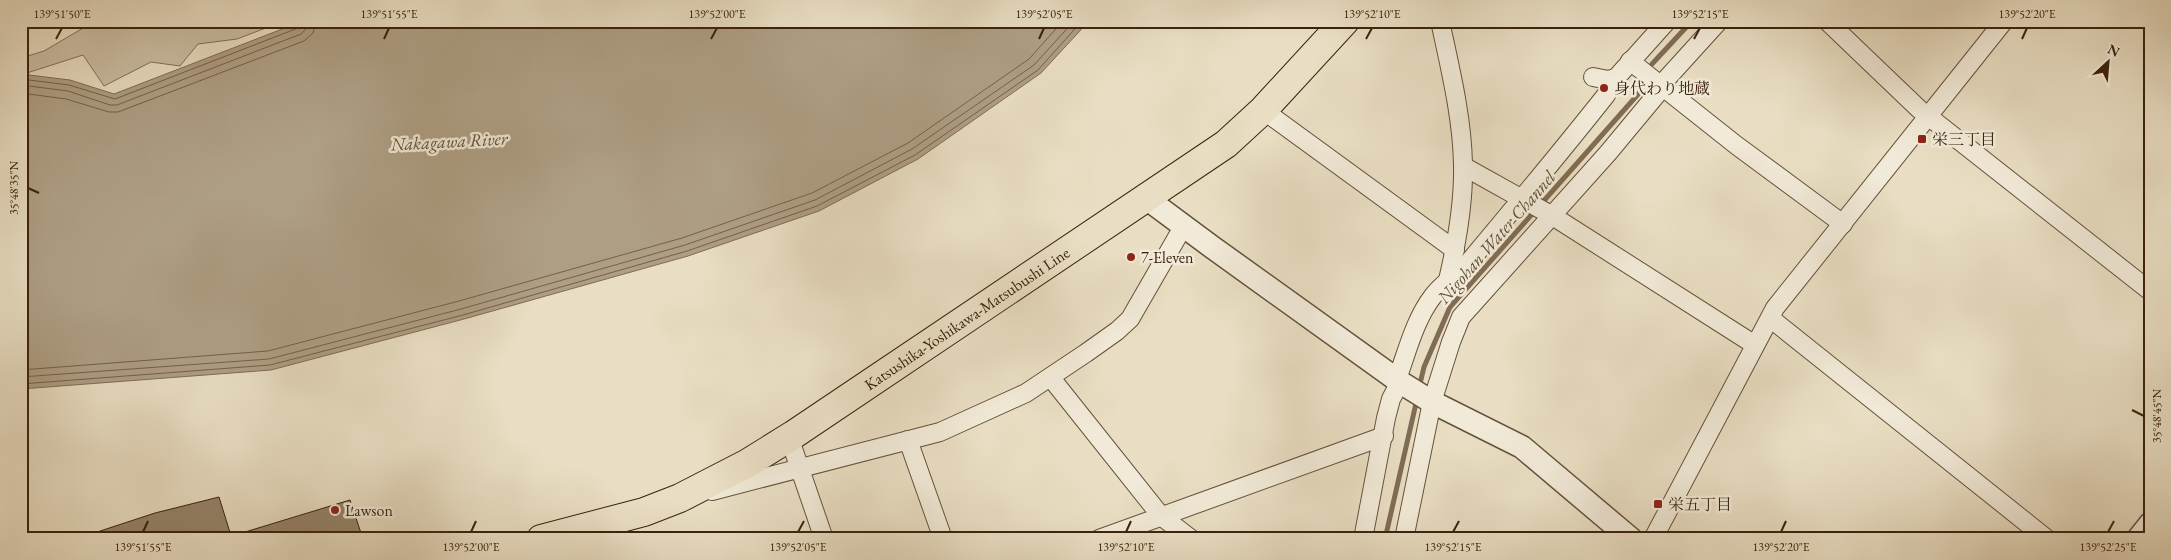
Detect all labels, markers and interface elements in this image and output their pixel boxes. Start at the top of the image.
text: 139°51'50"E [34,6,91,22]
text: 139°51'55"E [361,6,418,22]
text: 139°52'00"E [689,6,746,22]
text: 139°52'05"E [1016,6,1073,22]
text: 139°52'10"E [1344,6,1401,22]
text: 139°52'15"E [1672,6,1729,22]
text: 139°52'20"E [1999,6,2056,22]
north arrow [2084,38,2134,88]
text: N [2105,40,2123,61]
place label: 身代わり地蔵 [1614,78,1710,99]
marker: 身代わり地蔵 [1598,82,1610,94]
water label: Nakagawa River [389,126,509,157]
place label: 栄三丁目 [1932,129,1996,150]
marker: 栄三丁目 [1916,133,1928,145]
text: 35°48'35"N [6,161,22,215]
water label: Nigohan Water Channel [1431,165,1561,310]
street label: Katsushika-Yoshikawa-Matsubushi Line [860,242,1074,395]
place label: 7-Eleven [1141,247,1194,268]
marker: 7-Eleven [1125,251,1137,263]
text: 35°48'45"N [2149,389,2165,443]
place label: 栄五丁目 [1668,494,1732,515]
marker: 栄五丁目 [1652,498,1664,510]
place label: Lawson [345,500,393,521]
marker: Lawson [329,504,341,516]
text: 139°51'55"E [115,539,172,555]
text: 139°52'00"E [443,539,500,555]
text: 139°52'05"E [770,539,827,555]
text: 139°52'10"E [1098,539,1155,555]
text: 139°52'15"E [1425,539,1482,555]
text: 139°52'20"E [1753,539,1810,555]
text: 139°52'25"E [2080,539,2137,555]

